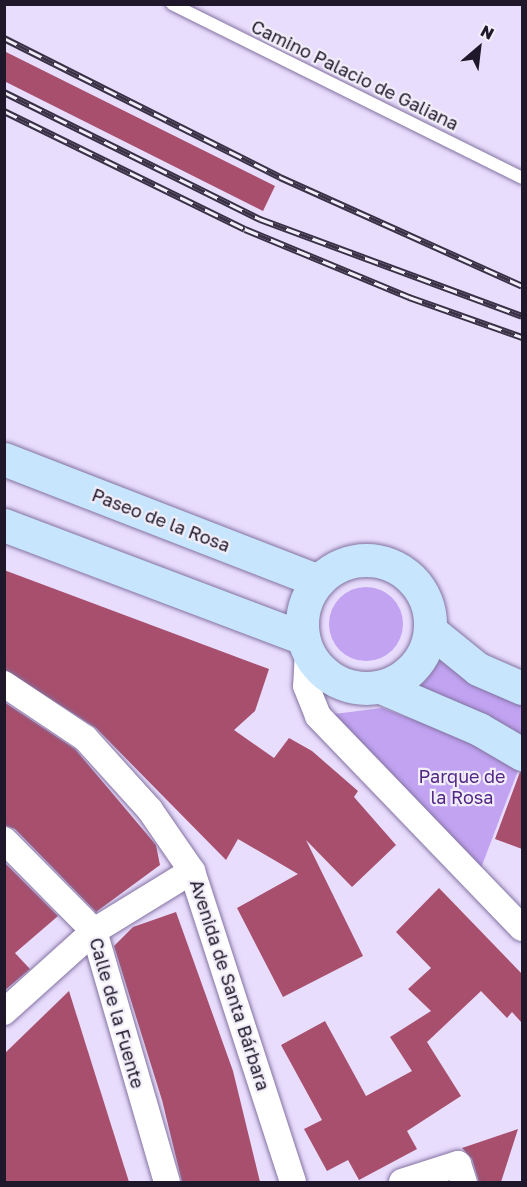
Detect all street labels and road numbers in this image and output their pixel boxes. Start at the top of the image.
street label: Camino Palacio de Galiana [248,15,462,135]
street label: Paseo de la Rosa [89,484,233,556]
street label: Avenida de Santa Bárbara [186,877,274,1093]
street label: Calle de la Fuente [85,935,149,1091]

